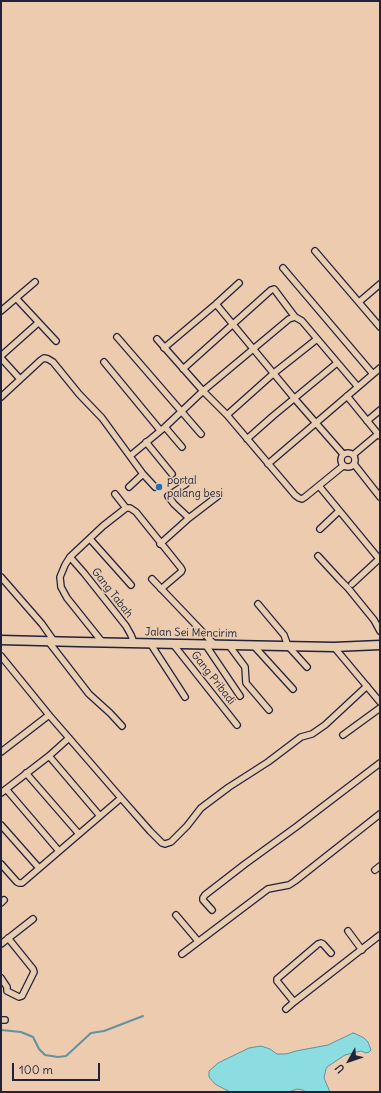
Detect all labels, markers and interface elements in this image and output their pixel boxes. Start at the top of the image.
place label: portal palang besi [167,474,223,500]
marker: portal palang besi [154,482,164,492]
street label: Gang Tabah [89,566,135,620]
street label: Jalan Sei Mencirim [145,626,237,640]
street label: Gang Pribadi [188,649,238,707]
north arrow [329,1041,369,1081]
scale bar [14,1055,102,1081]
text: U [332,1061,348,1076]
text: 100 m [19,1062,53,1077]

